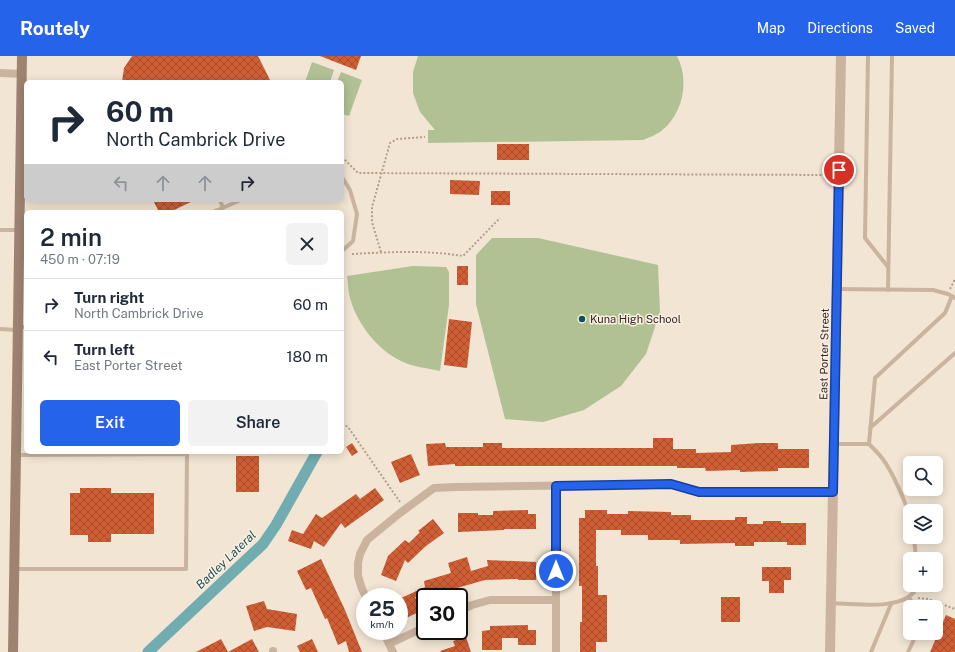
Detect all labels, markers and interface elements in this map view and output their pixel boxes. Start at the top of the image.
text: Routely [20,17,90,39]
text: Map [757,20,785,36]
text: Directions [807,20,873,36]
text: Saved [895,20,935,36]
text: 60 m [106,95,174,128]
icon: right [40,96,92,148]
text: North Cambrick Drive [106,129,285,150]
pin [822,153,856,187]
icon: arrive [828,159,850,181]
icon: left [110,172,132,194]
icon: ahead [152,172,174,194]
icon: ahead [194,172,216,194]
icon: right [236,172,258,194]
text: 2 min [40,223,102,251]
button: close [286,223,328,265]
text: 450 m · 07:19 [40,252,120,267]
text: Turn right [74,289,144,306]
icon: right [40,294,62,316]
text: 60 m [293,296,328,313]
text: North Cambrick Drive [74,306,204,321]
street label: East Porter Street [817,308,831,400]
place label: Kuna High School [590,313,681,325]
marker: Kuna High School [577,314,587,324]
text: Turn left [74,341,135,358]
icon: left [40,346,62,368]
text: 180 m [286,348,328,365]
text: East Porter Street [74,358,183,373]
button: Exit [40,400,180,446]
button: Share [188,400,328,446]
map controls [903,456,943,640]
button: search [903,456,943,496]
button: layers [903,504,943,544]
water label: Badley Lateral [193,528,259,592]
position arrow [535,550,577,592]
button: + [903,552,943,592]
speed limit sign: 30 [416,588,468,640]
text: 25 [369,597,395,621]
button: − [903,600,943,640]
text: km/h [370,618,394,630]

